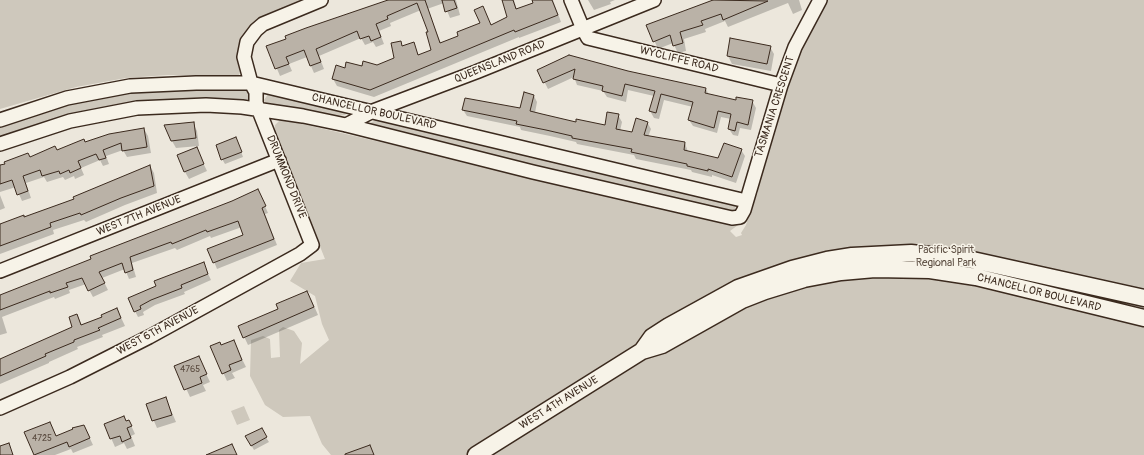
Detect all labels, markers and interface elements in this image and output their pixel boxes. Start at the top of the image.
street label: QUEENSLAND ROAD [453,38,547,86]
street label: WYCLIFFE ROAD [638,44,720,76]
street label: TASMANIA CRESCENT [752,55,798,159]
street label: CHANCELLOR BOULEVARD [310,91,438,133]
street label: DRUMMOND DRIVE [263,133,309,221]
street label: WEST 7TH AVENUE [95,193,183,239]
park label: Pacific Spirit Regional Park [916,243,976,269]
street label: CHANCELLOR BOULEVARD [976,271,1102,315]
street label: WEST 6TH AVENUE [115,304,201,358]
house number: 4765 [180,365,200,375]
street label: WEST 4TH AVENUE [517,373,601,433]
house number: 4725 [32,434,52,444]

